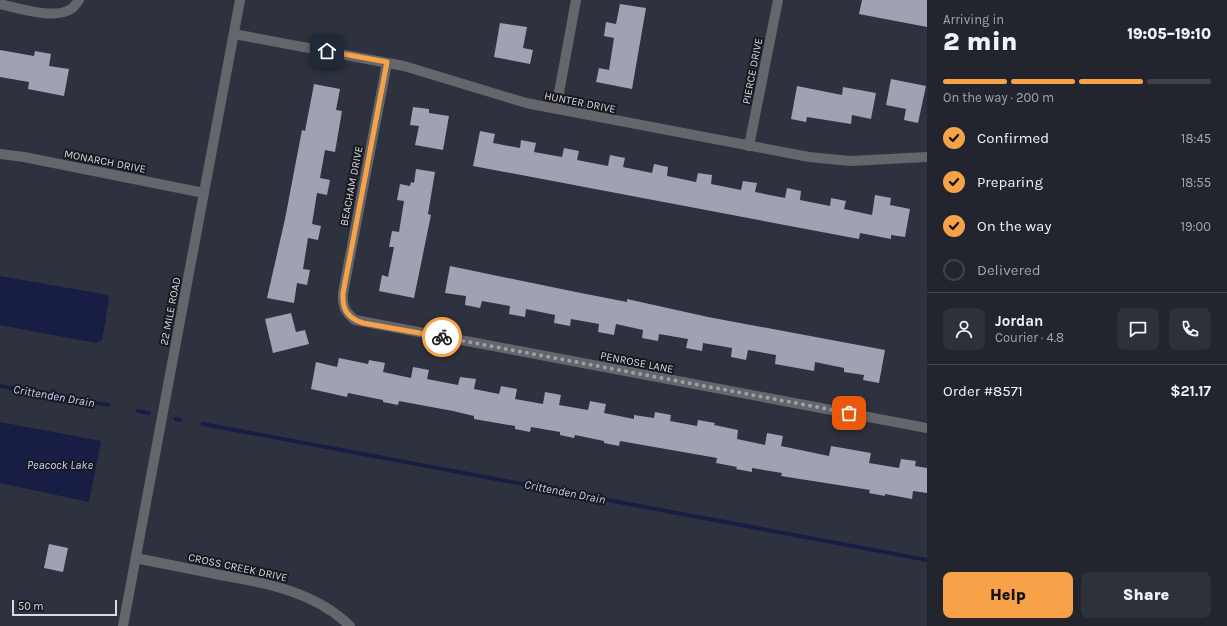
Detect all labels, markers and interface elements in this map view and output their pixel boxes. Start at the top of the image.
text: Arriving in [943,12,1004,27]
text: 19:05–19:10 [1127,25,1211,43]
text: 2 min [943,26,1018,57]
pin [310,34,344,68]
street label: PIERCE DRIVE [740,37,765,105]
icon: home [316,40,338,62]
street label: HUNTER DRIVE [543,89,617,116]
text: On the way · 200 m [943,90,1054,105]
icon: check [943,127,965,149]
text: Confirmed [977,129,1049,147]
text: 18:45 [1181,131,1211,146]
street label: BEACHAM DRIVE [337,145,366,227]
street label: MONARCH DRIVE [63,147,147,176]
icon: check [943,171,965,193]
text: Preparing [977,173,1043,191]
text: 18:55 [1181,175,1211,190]
icon: check [943,215,965,237]
text: On the way [977,217,1051,235]
text: 19:00 [1181,219,1211,234]
text: Delivered [977,261,1041,279]
street label: 22 MILE ROAD [158,276,183,346]
button: person [943,308,985,350]
button: chat [1117,308,1159,350]
button: phone [1169,308,1211,350]
text: Jordan [995,312,1043,330]
courier [422,317,462,357]
icon: bike [431,326,453,348]
text: Courier · 4.8 [995,330,1064,345]
street label: PENROSE LANE [599,349,675,376]
water label: Crittenden Drain [12,382,96,410]
text: Order #8571 [943,382,1023,400]
text: $21.17 [1170,382,1211,400]
pin [832,396,866,430]
icon: bag [838,402,860,424]
water label: Peacock Lake [27,458,93,472]
water label: Crittenden Drain [523,477,607,507]
street label: CROSS CREEK DRIVE [187,551,289,584]
button: Help [943,572,1073,618]
button: Share [1081,572,1211,618]
scale bar [12,598,117,617]
text: 50 m [18,600,44,613]

